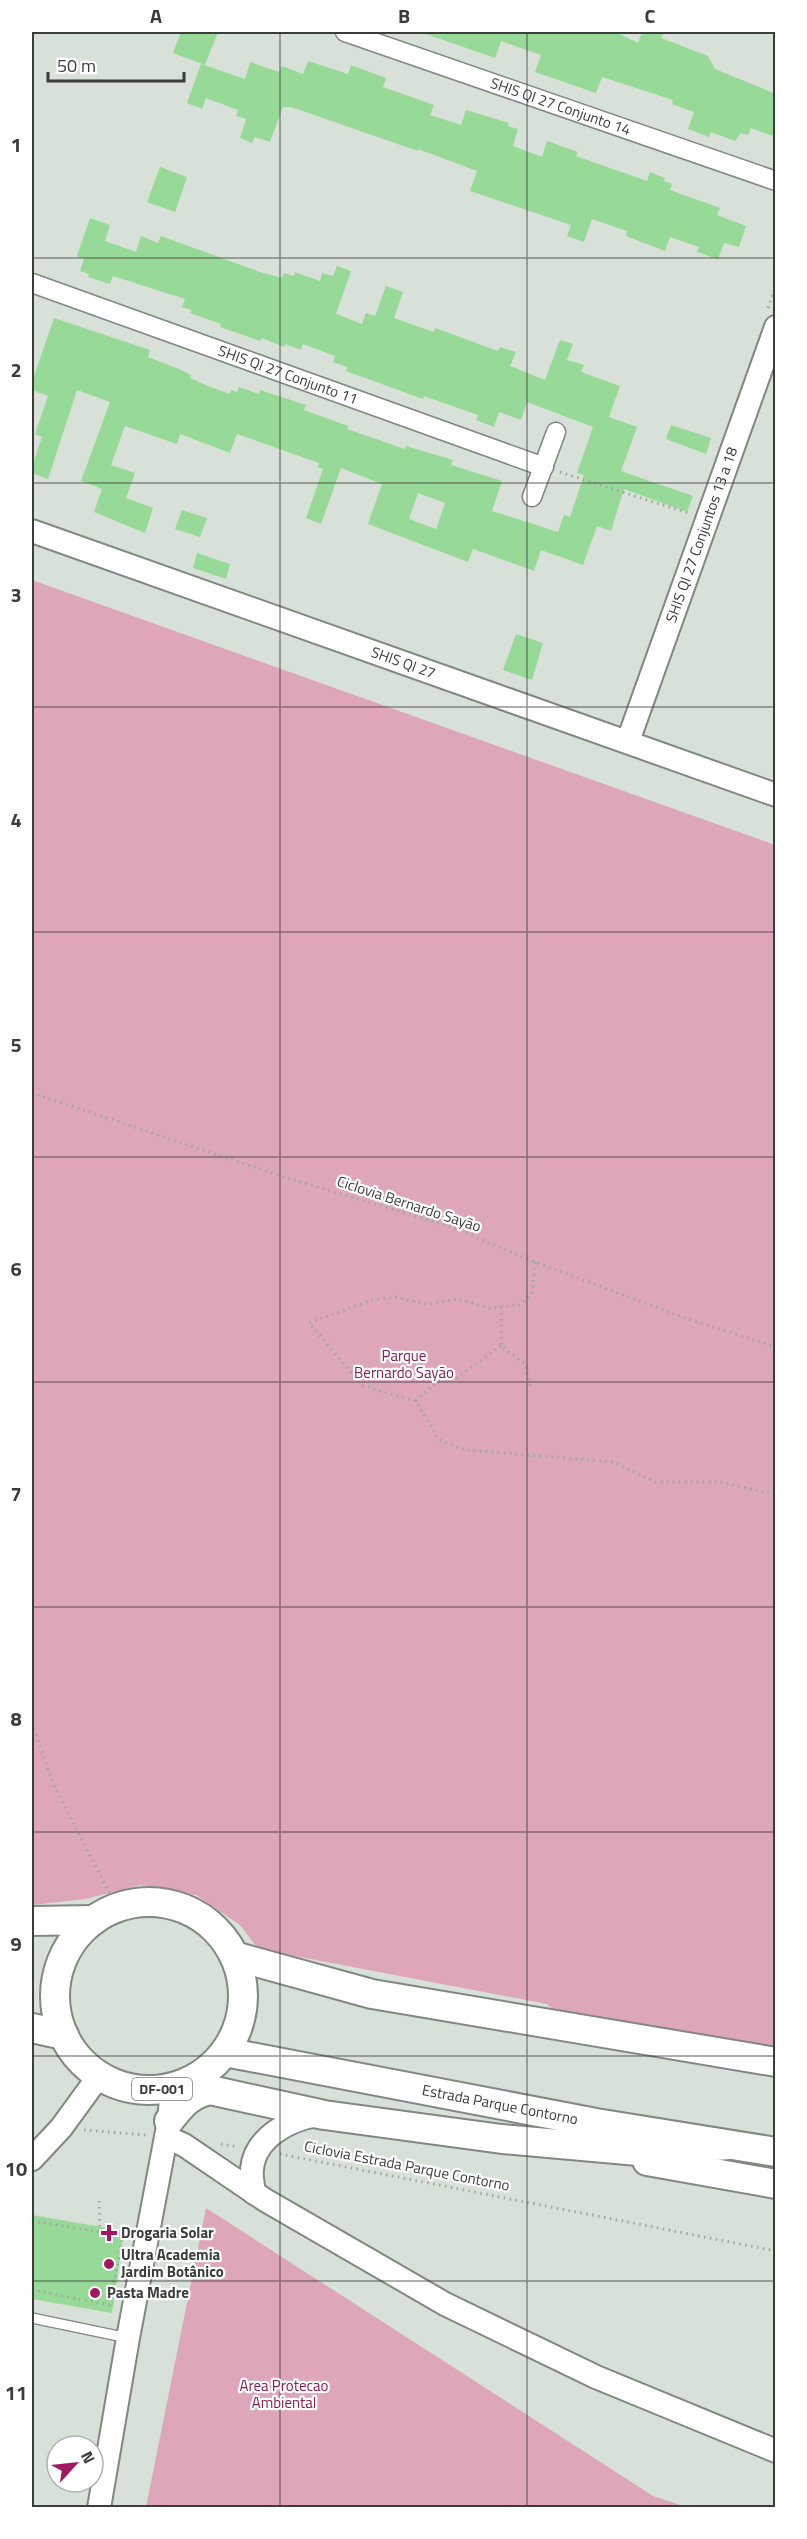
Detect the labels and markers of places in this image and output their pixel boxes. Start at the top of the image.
place label: Drogaria Solar [121,2221,214,2244]
marker: Drogaria Solar [102,2226,116,2240]
place label: Ultra Academia Jardim Botânico [121,2243,224,2283]
marker: Ultra Academia Jardim Botânico [102,2257,116,2271]
place label: Pasta Madre [107,2281,189,2304]
marker: Pasta Madre [88,2286,102,2300]

